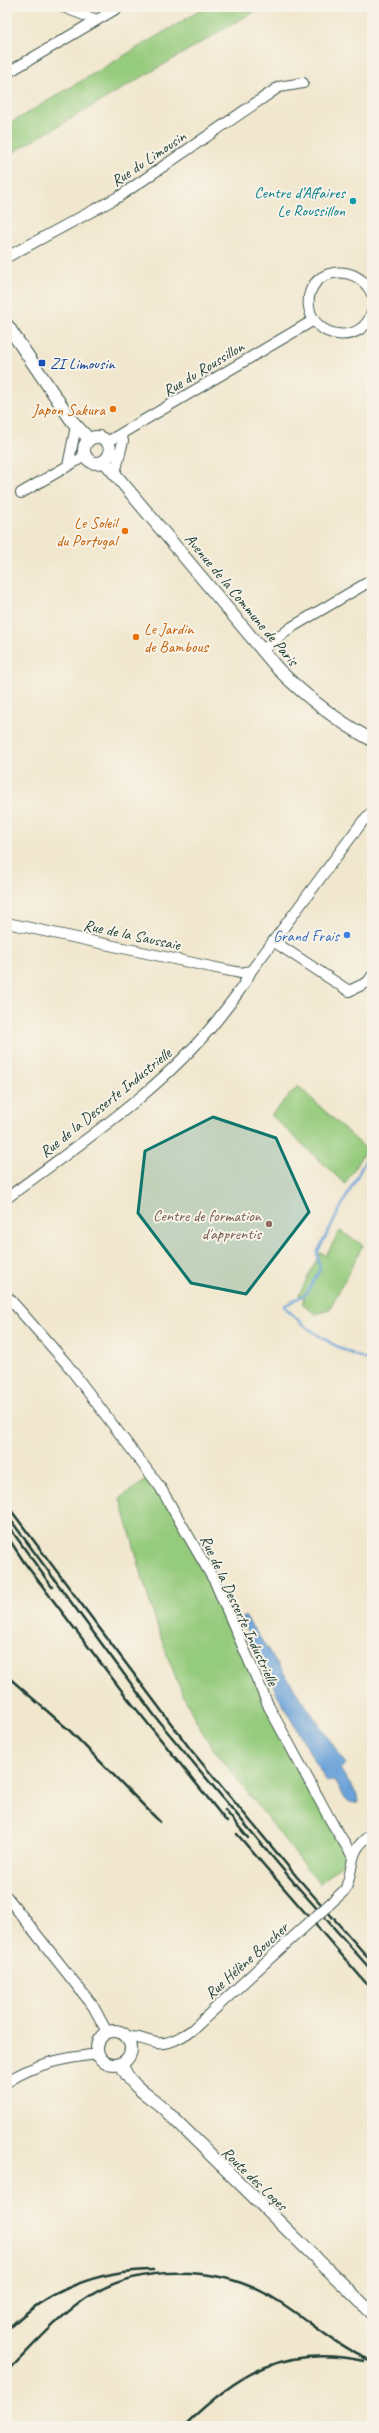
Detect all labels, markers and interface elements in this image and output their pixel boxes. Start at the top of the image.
street label: Rue du Limousin [107,126,191,191]
place label: Centre d’Affaires Le Roussillon [254,183,347,221]
marker: Centre d’Affaires Le Roussillon [348,196,358,206]
street label: Rue du Roussillon [159,336,248,401]
place label: ZI Limousin [50,354,115,374]
marker: ZI Limousin [37,358,47,368]
place label: Japon Sakura [31,400,107,420]
marker: Japon Sakura [108,404,118,414]
place label: Le Soleil du Portugal [56,513,120,551]
marker: Le Soleil du Portugal [120,526,130,536]
street label: Avenue de la Commune de Paris [180,529,303,671]
place label: Le Jardin de Bambous [144,619,209,657]
marker: Le Jardin de Bambous [131,632,141,642]
street label: Rue de la Saussaie [82,915,184,955]
place label: Grand Frais [273,926,341,946]
marker: Grand Frais [342,930,352,940]
street label: Rue de la Desserte Industrielle [36,1042,177,1162]
place label: Centre de formation d'apprentis [153,1206,263,1244]
marker: Centre de formation d'apprentis [264,1219,274,1229]
street label: Rue de la Desserte Industrielle [195,1532,284,1690]
street label: Rue Hélène Boucher [201,1917,294,2003]
street label: Route des Loges [217,2142,293,2216]

